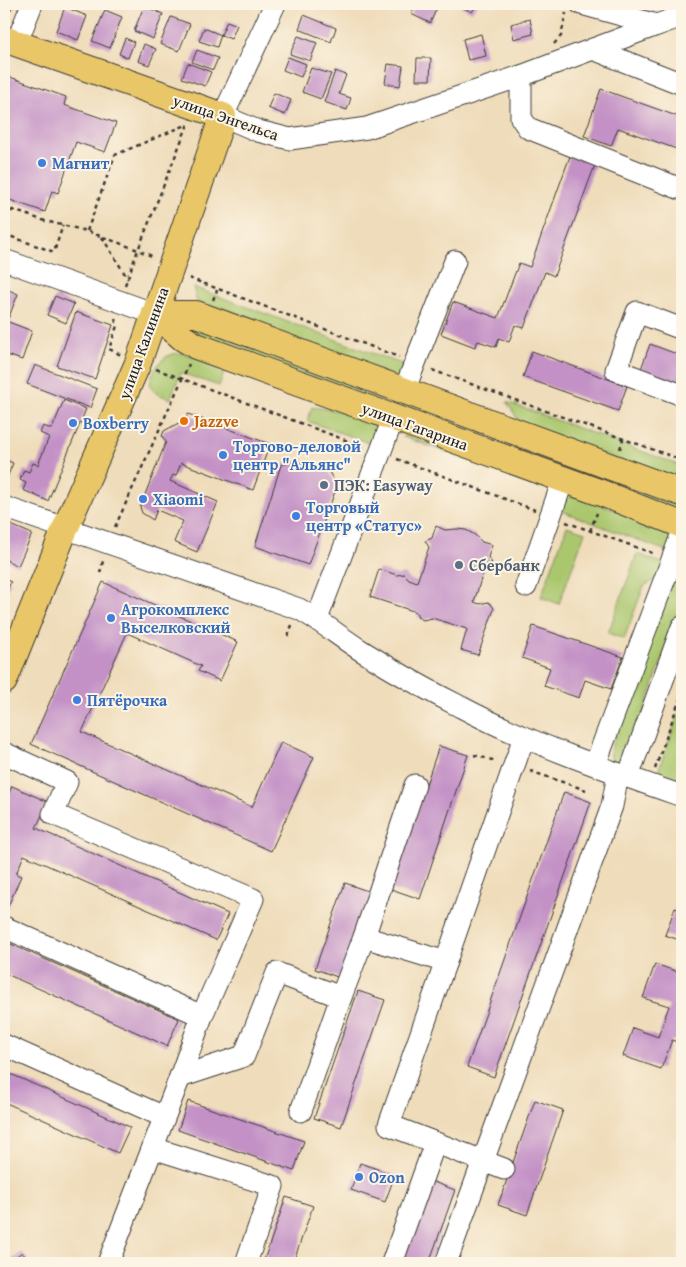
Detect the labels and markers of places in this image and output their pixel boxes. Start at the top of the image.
place label: Магнит [52,151,110,175]
marker: Магнит [36,157,48,169]
place label: Jazzve [191,409,239,433]
place label: Boxberry [83,411,150,435]
marker: Jazzve [178,415,190,427]
marker: Boxberry [67,417,79,429]
place label: Торгово-деловой центр "Альянс" [233,434,361,476]
marker: Торгово-деловой центр "Альянс" [217,449,229,461]
place label: ПЭК: Easyway [334,473,434,497]
marker: ПЭК: Easyway [318,479,330,491]
place label: Xiaomi [153,487,204,511]
marker: Xiaomi [137,493,149,505]
place label: Торговый центр «Статус» [306,495,422,537]
marker: Торговый центр «Статус» [290,510,302,522]
place label: Сбербанк [469,553,540,577]
marker: Сбербанк [453,559,465,571]
place label: Агрокомплекс Выселковский [121,597,231,639]
marker: Агрокомплекс Выселковский [105,612,117,624]
place label: Пятёрочка [87,688,168,712]
marker: Пятёрочка [71,694,83,706]
place label: Ozon [369,1165,405,1189]
marker: Ozon [353,1171,365,1183]

